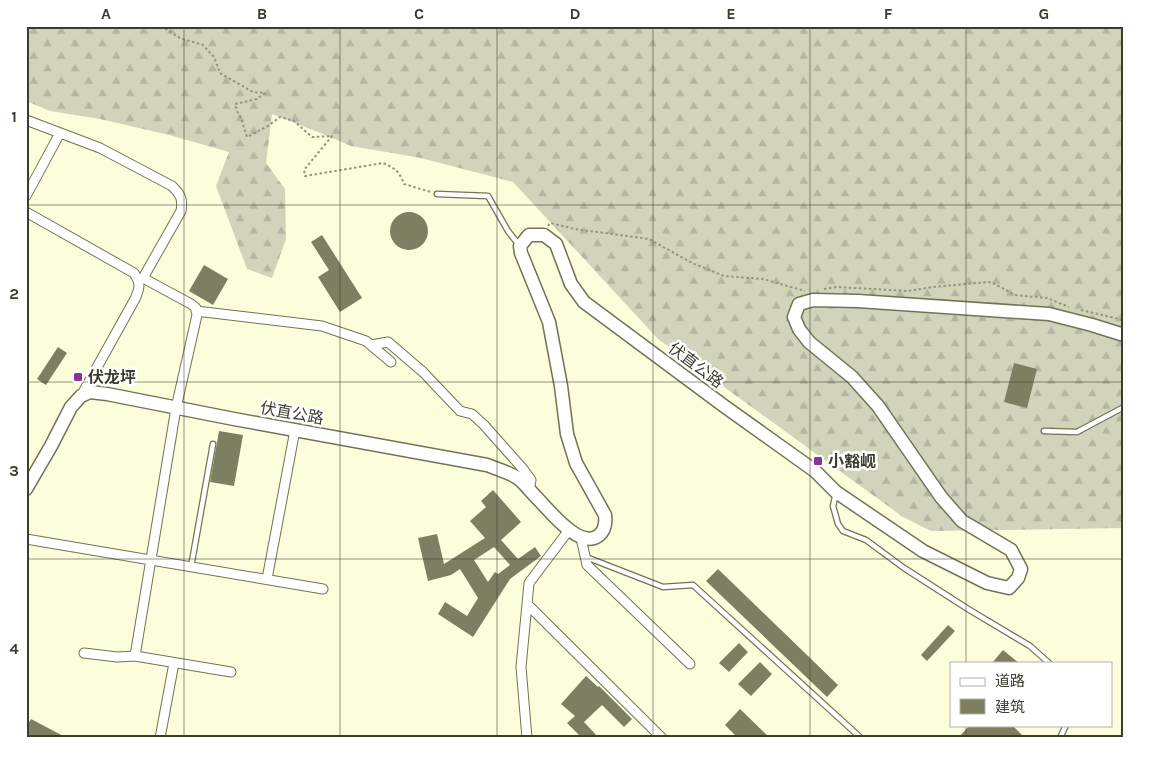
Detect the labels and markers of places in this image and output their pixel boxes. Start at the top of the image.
place label: 伏龙坪 [88,368,136,387]
marker: 伏龙坪 [72,371,84,383]
place label: 小豁岘 [828,452,876,471]
marker: 小豁岘 [812,455,824,467]

